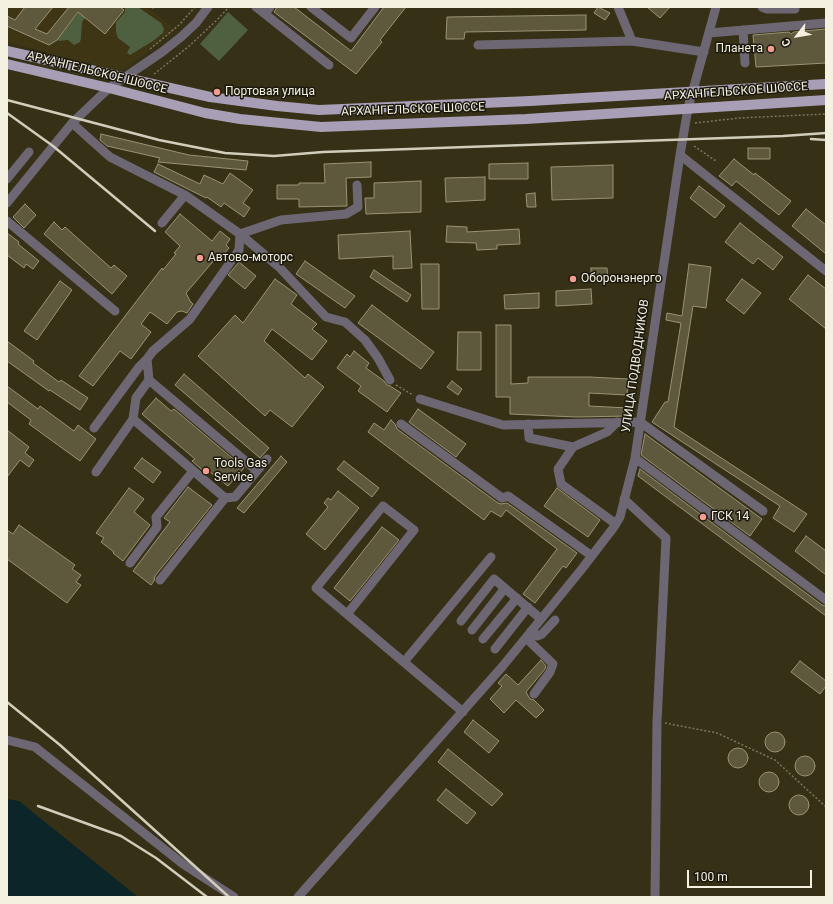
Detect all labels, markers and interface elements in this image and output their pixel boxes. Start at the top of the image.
north arrow [777,16,817,56]
text: С [779,36,794,49]
place label: Планета [716,42,763,56]
marker: Планета [766,44,776,54]
street label: АРХАНГЕЛЬСКОЕ ШОССЕ [25,49,169,97]
street label: АРХАНГЕЛЬСКОЕ ШОССЕ [664,80,808,104]
place label: Портовая улица [225,85,315,99]
marker: Портовая улица [212,87,222,97]
street label: АРХАНГЕЛЬСКОЕ ШОССЕ [341,100,485,120]
place label: Автово-моторс [208,251,293,265]
marker: Автово-моторс [195,253,205,263]
place label: Оборонэнерго [581,272,661,286]
marker: Оборонэнерго [568,274,578,284]
street label: УЛИЦА ПОДВОДНИКОВ [620,298,652,434]
place label: Tools Gas Service [214,457,267,485]
marker: Tools Gas Service [201,466,211,476]
place label: ГСК 14 [711,510,749,524]
marker: ГСК 14 [698,512,708,522]
scale bar [689,862,814,888]
text: 100 m [694,870,728,884]

